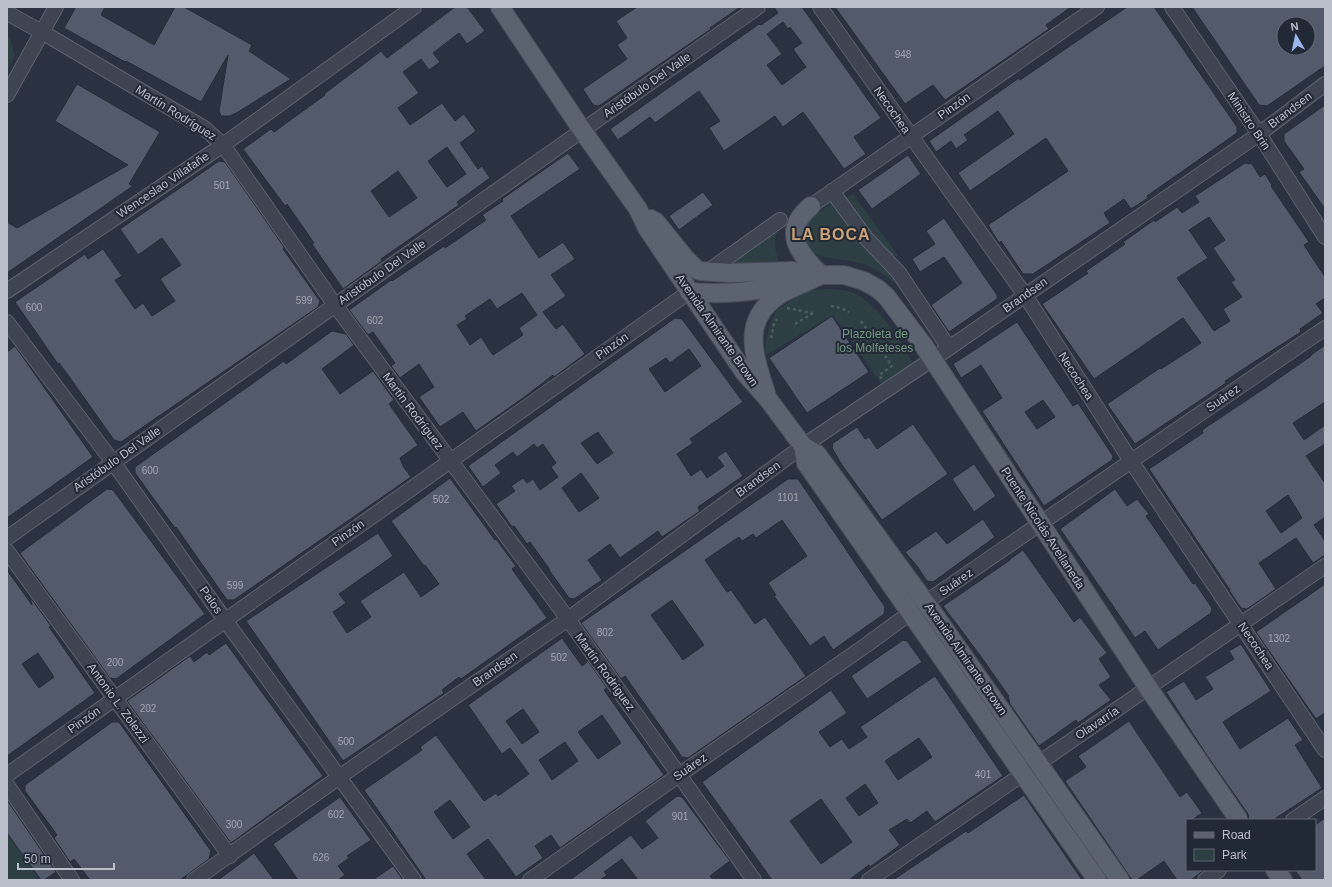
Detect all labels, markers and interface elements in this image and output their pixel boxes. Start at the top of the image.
north arrow [1276,16,1316,56]
text: N [1290,20,1299,33]
street label: Aristóbulo Del Valle [600,49,694,121]
house number: 948 [895,49,912,60]
street label: Martín Rodríguez [133,82,219,144]
street label: Necochea [871,84,913,136]
street label: Ministro Brin [1225,89,1273,153]
street label: Brandsen [1265,89,1315,131]
street label: Pinzón [935,90,973,122]
street label: Wenceslao Villafañe [114,149,212,221]
house number: 501 [214,180,231,191]
district label: LA BOCA [791,226,871,243]
street label: Aristóbulo Del Valle [335,236,429,308]
street label: Avenida Almirante Brown [673,271,761,389]
street label: Brandsen [1000,275,1050,315]
house number: 599 [296,295,313,306]
house number: 600 [26,302,43,313]
house number: 602 [367,315,384,326]
park label: Plazoleta de los Molfeteses [837,327,913,355]
street label: Pinzón [593,330,631,362]
street label: Necochea [1055,350,1097,403]
street label: Martín Rodríguez [380,370,446,452]
street label: Suárez [1203,381,1243,415]
street label: Aristóbulo Del Valle [70,423,164,495]
street label: Brandsen [733,458,783,500]
street label: Puente Nicolás Avellaneda [998,464,1088,592]
house number: 600 [142,465,159,476]
house number: 1101 [777,492,799,503]
house number: 502 [433,494,450,505]
street label: Pinzón [329,517,367,549]
street label: Suárez [936,565,976,599]
house number: 599 [227,580,244,591]
street label: Palos [197,584,225,616]
street label: Avenida Almirante Brown [922,600,1010,718]
street label: Necochea [1235,620,1277,673]
house number: 802 [597,627,614,638]
street label: Martín Rodríguez [572,630,638,714]
house number: 1302 [1268,633,1291,644]
street label: Brandsen [470,649,520,689]
house number: 502 [551,652,568,663]
house number: 200 [107,657,124,668]
street label: Antonio L. Zolezzi [84,660,152,746]
house number: 202 [140,703,157,714]
street label: Olavarría [1073,703,1122,743]
street label: Pinzón [65,704,103,736]
house number: 500 [338,736,355,747]
street label: Suárez [670,750,710,784]
house number: 401 [975,769,992,780]
house number: 602 [328,809,345,820]
house number: 901 [672,811,689,822]
house number: 300 [226,819,243,830]
legend [1186,819,1316,871]
text: Road [1222,828,1251,842]
scale bar [18,845,114,871]
text: Park [1222,848,1248,862]
text: 50 m [24,852,51,866]
house number: 626 [313,852,330,863]

